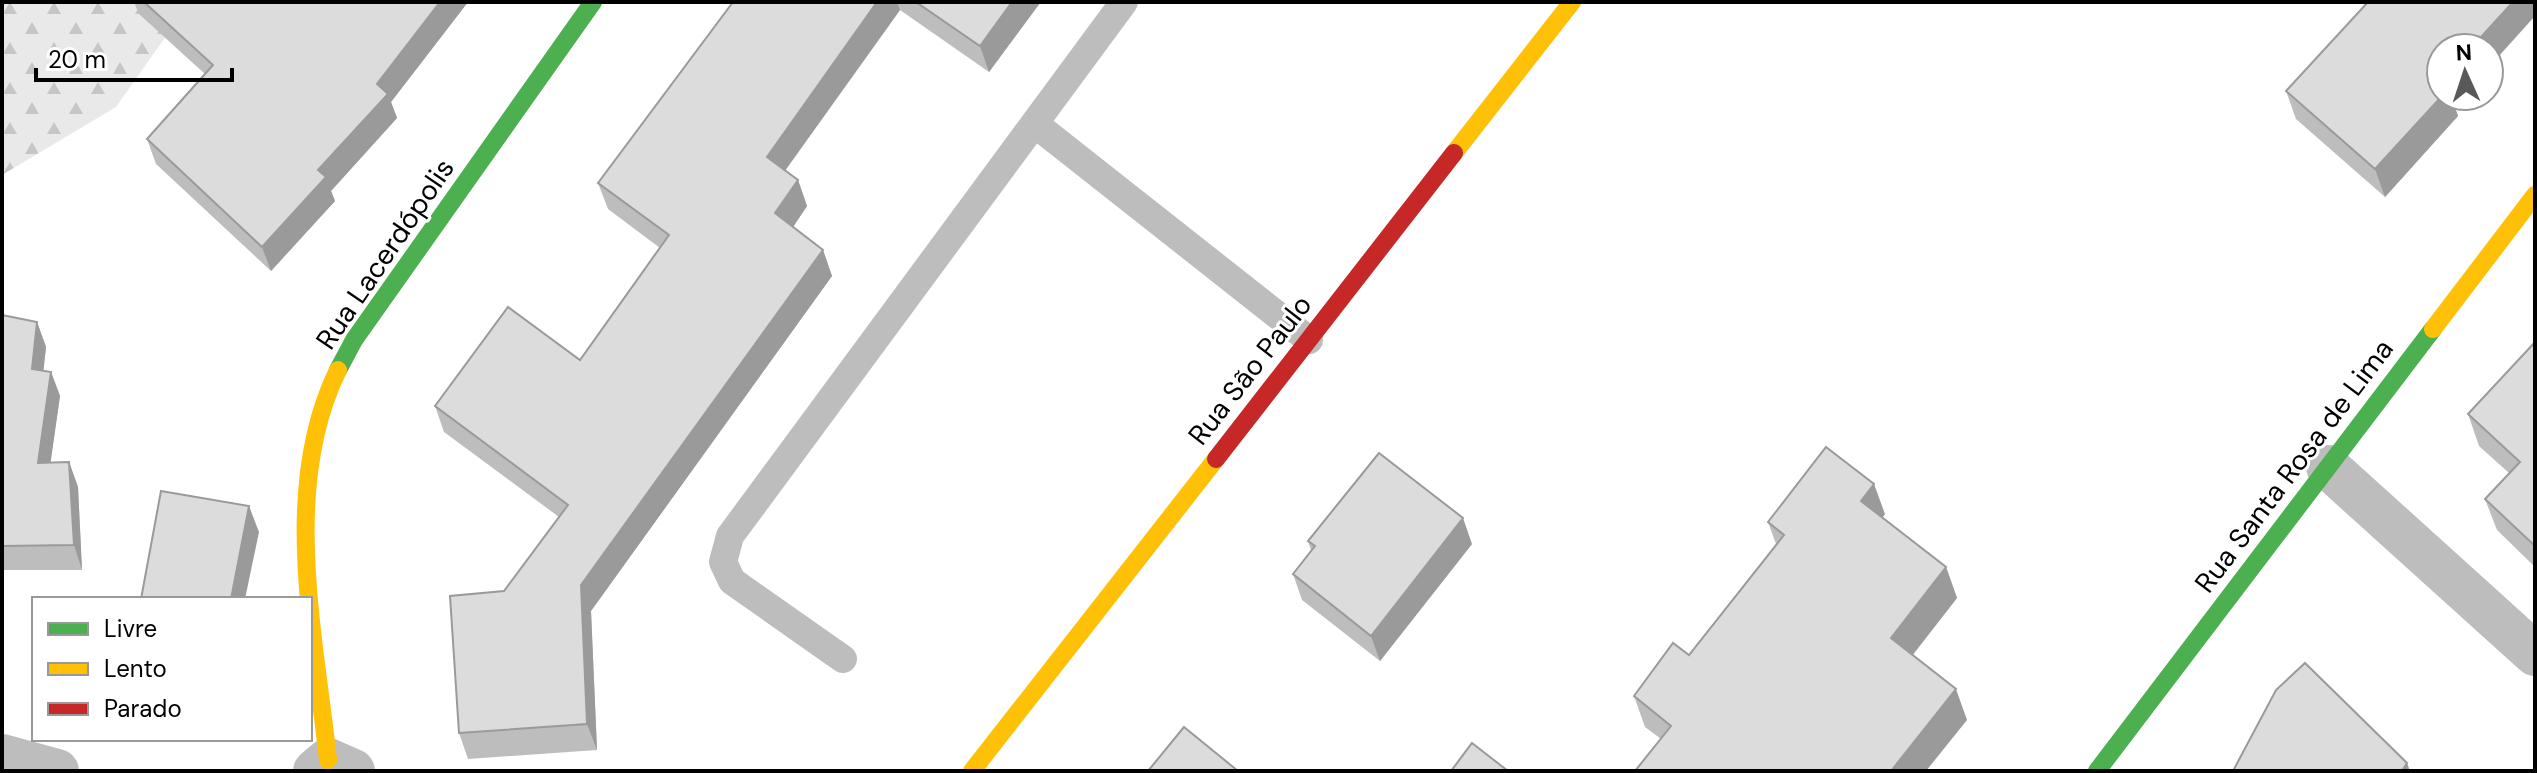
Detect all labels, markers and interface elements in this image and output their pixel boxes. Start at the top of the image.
scale bar [36,32,232,82]
north arrow [2425,32,2505,112]
text: N [2455,38,2473,67]
text: 20 m [48,44,106,75]
street label: Rua Lacerdópolis [307,151,463,357]
street label: Rua São Paulo [1180,287,1320,453]
street label: Rua Santa Rosa de Lima [2186,332,2402,600]
legend [32,597,312,741]
text: Livre [104,613,157,644]
text: Lento [104,653,167,684]
text: Parado [104,693,182,724]

